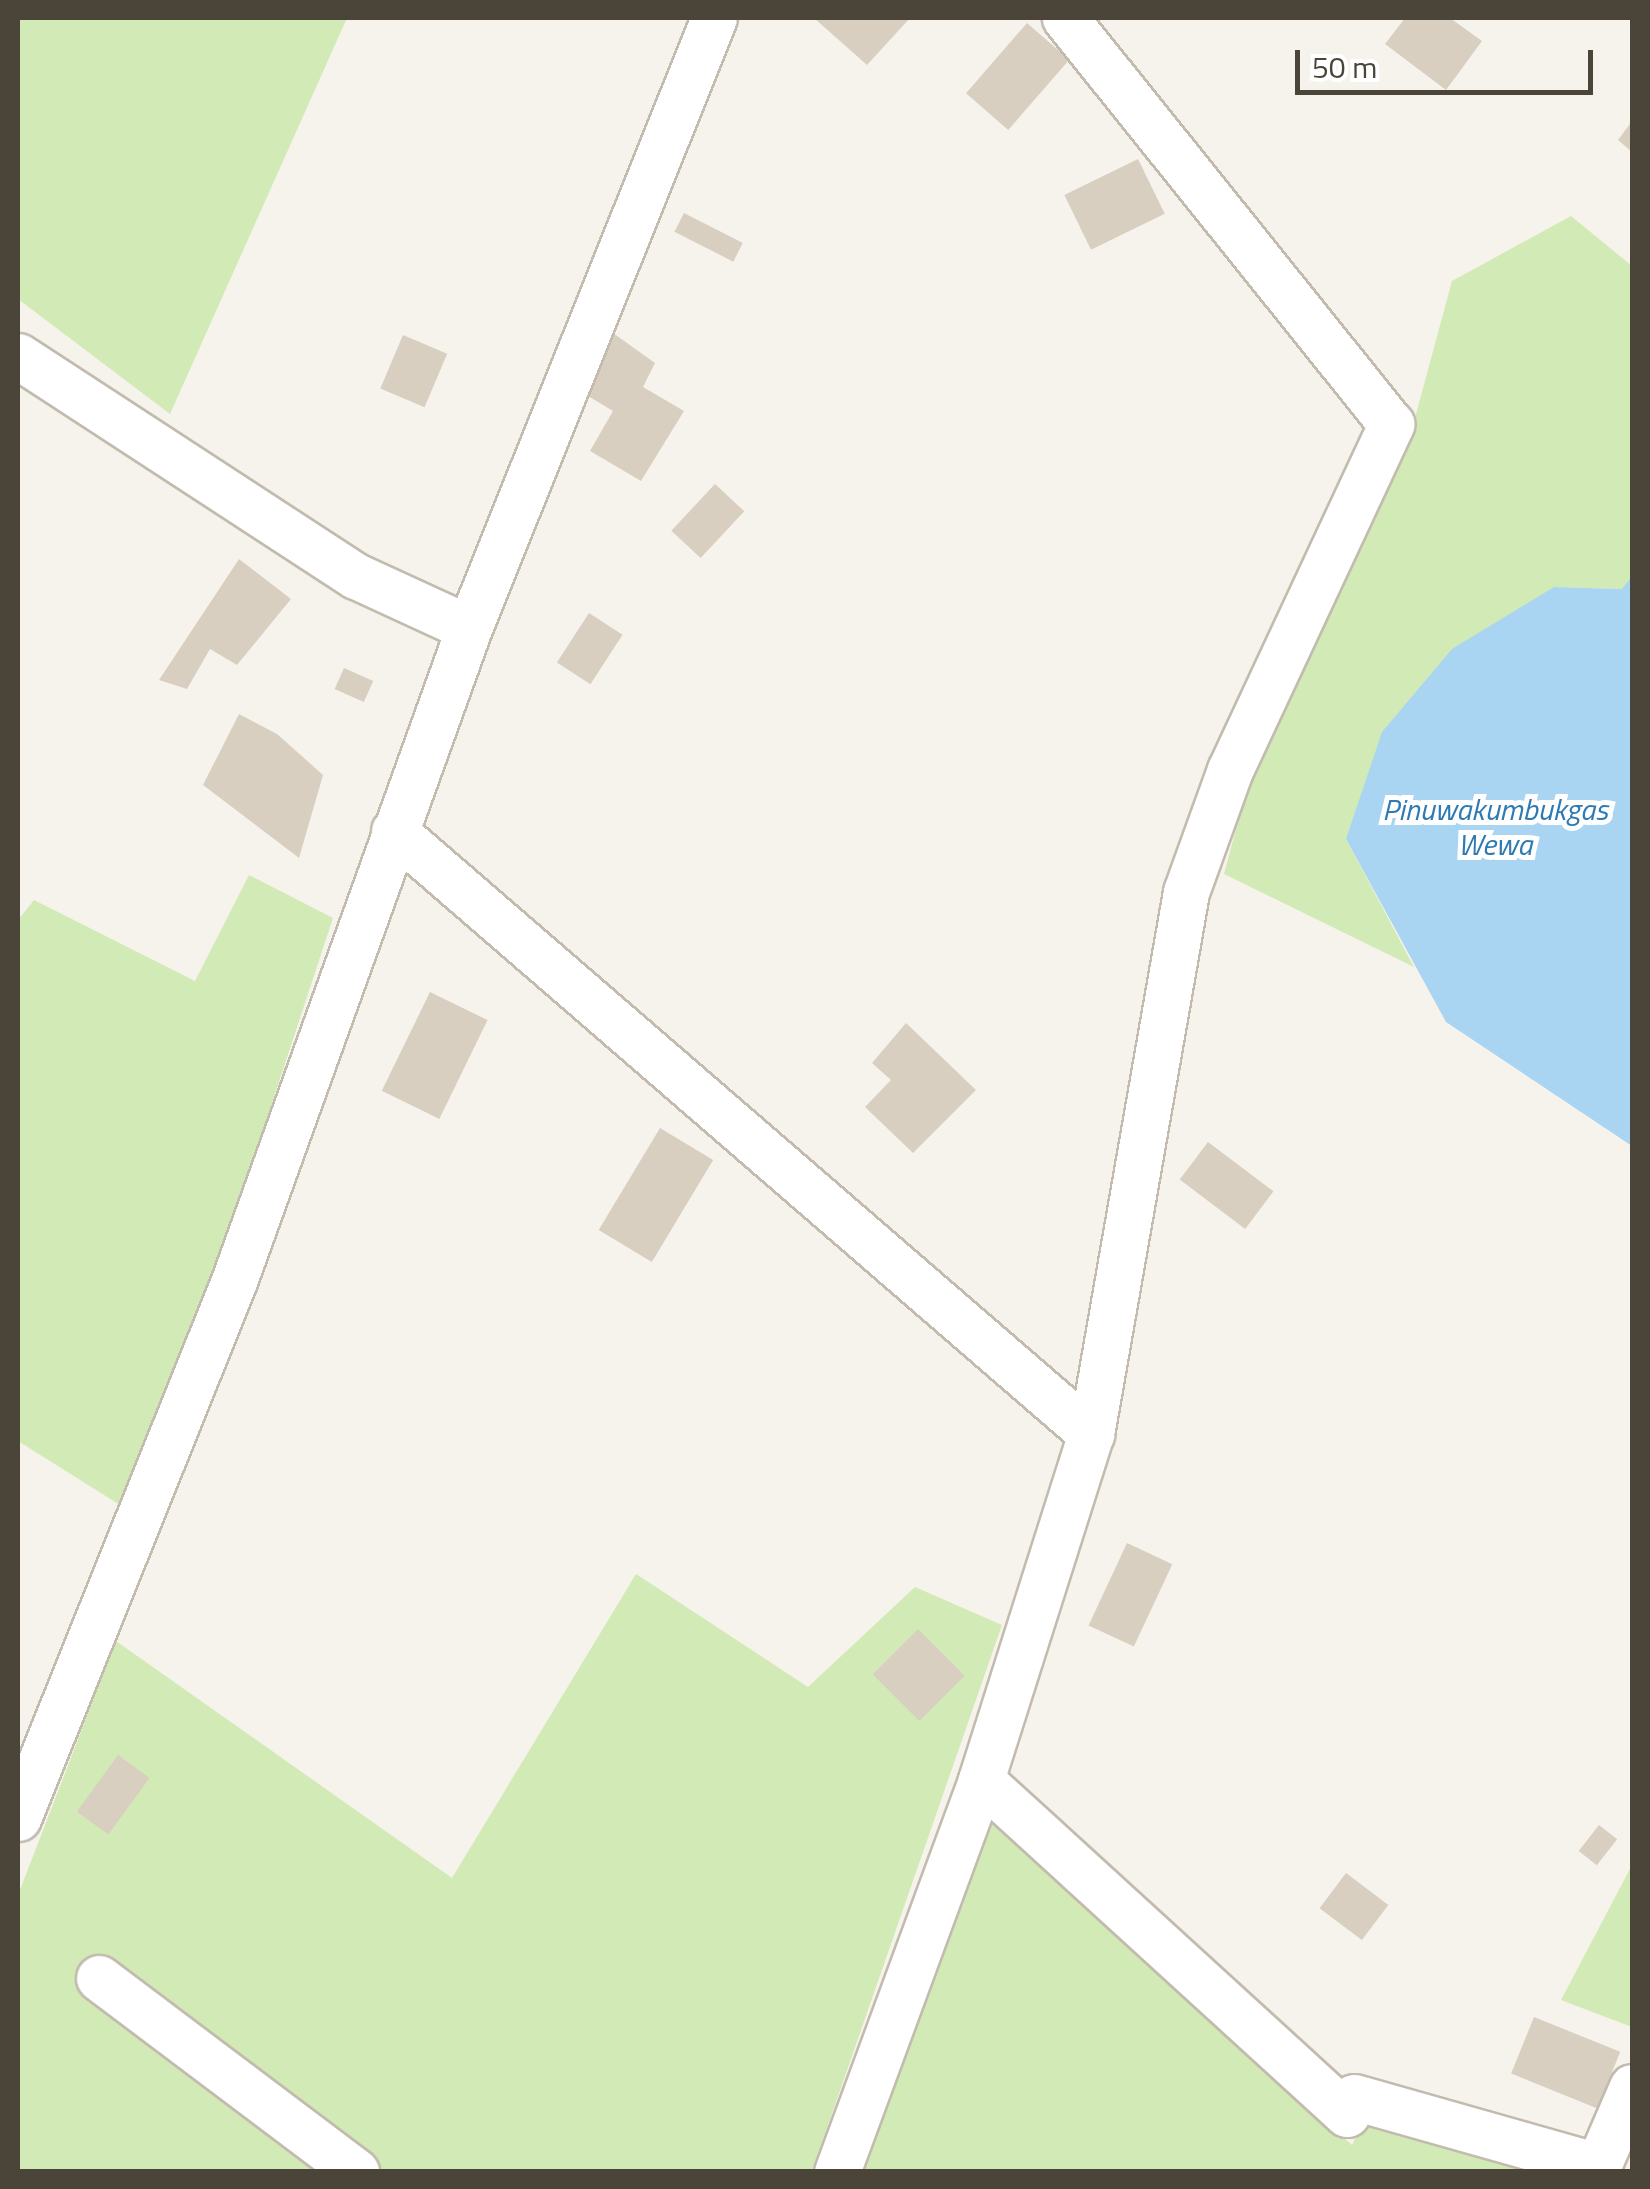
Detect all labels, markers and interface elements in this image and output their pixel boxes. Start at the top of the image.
scale bar [1300,30,1598,92]
text: 50 m [1312,44,1377,90]
water label: Pinuwakumbukgas Wewa [1382,791,1608,862]

